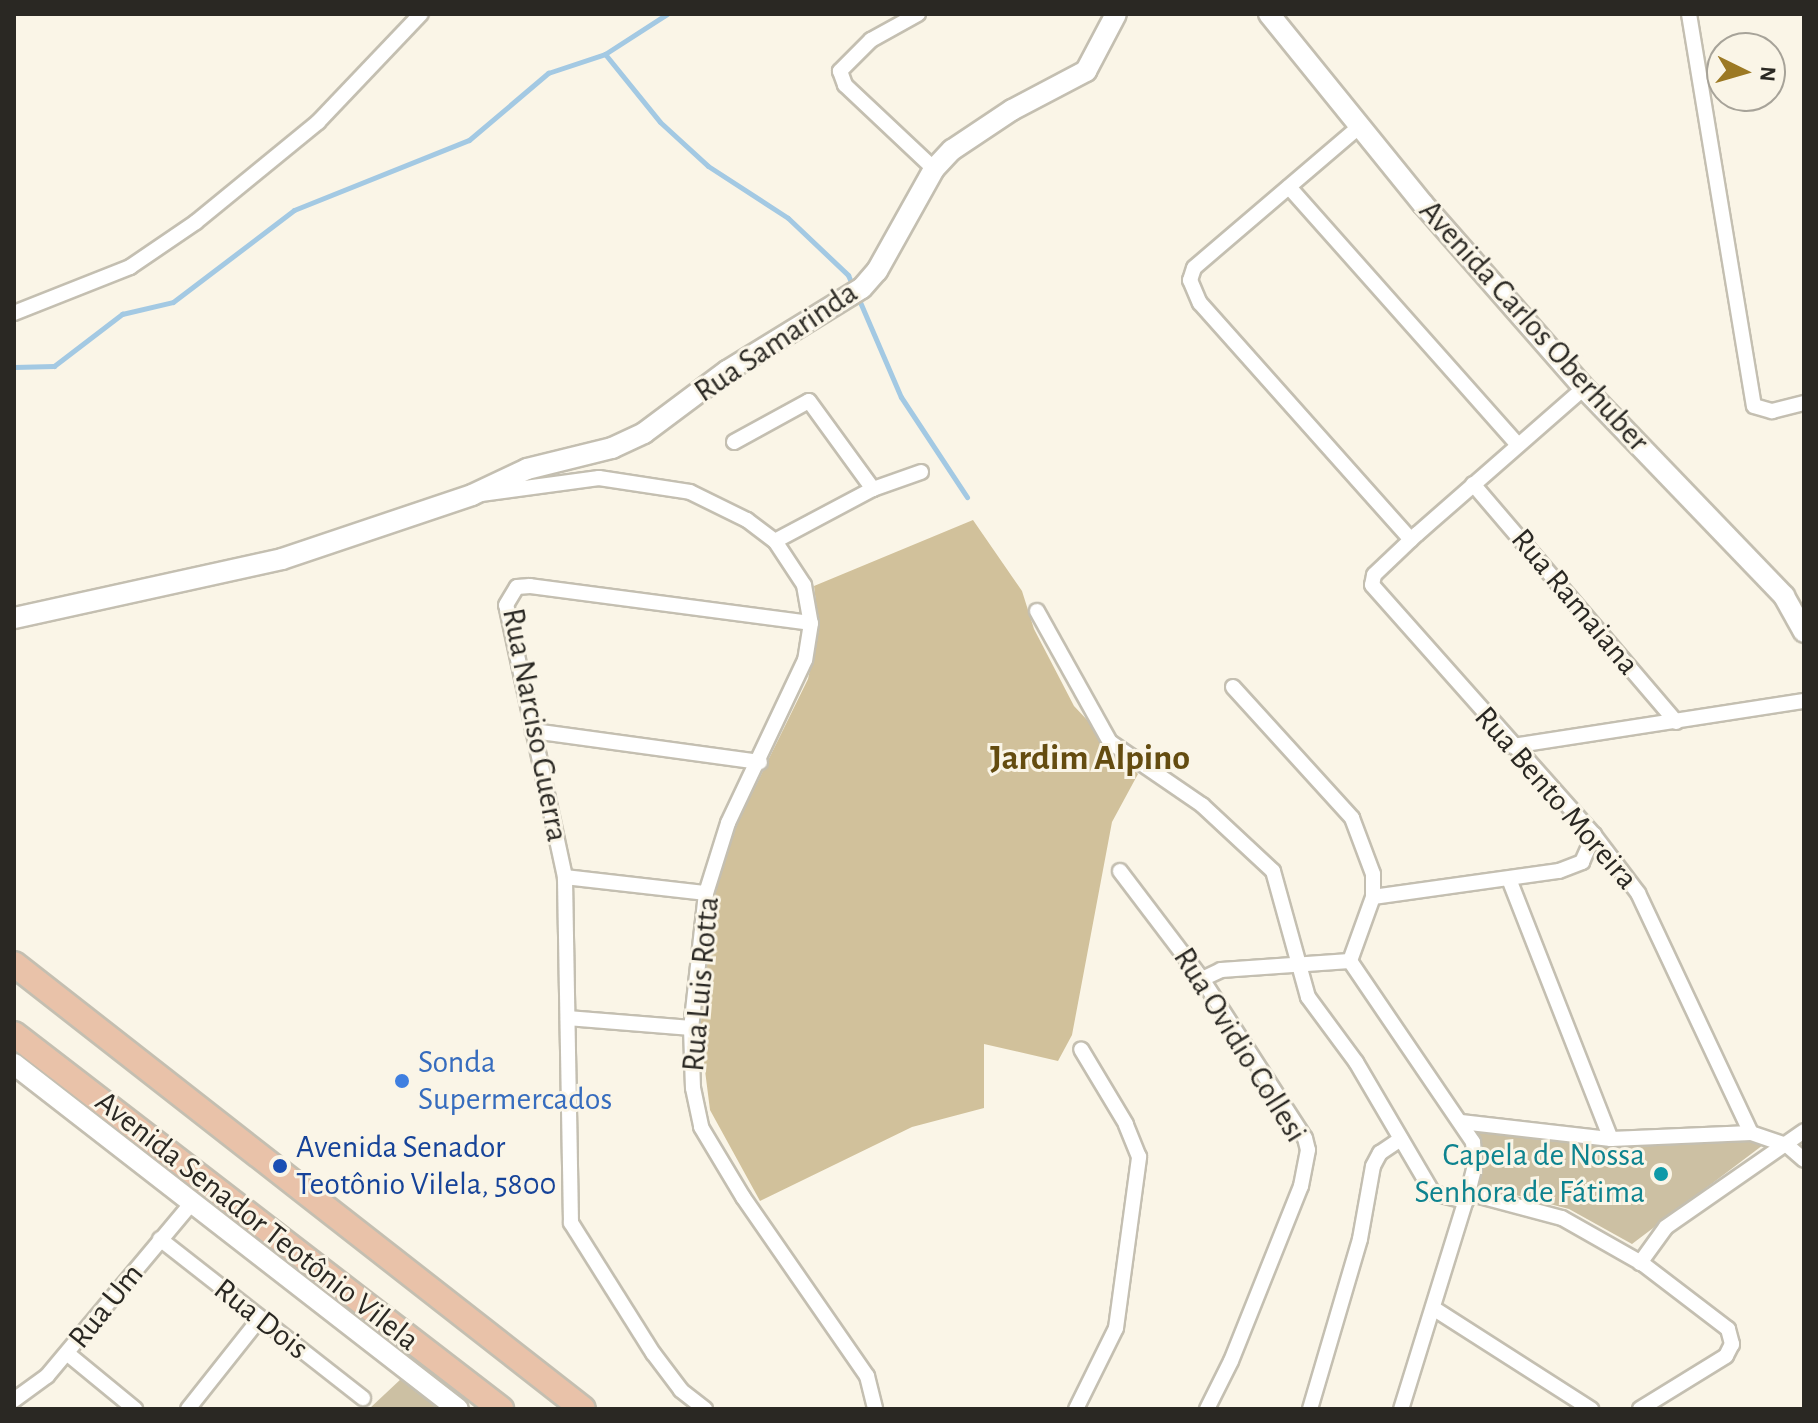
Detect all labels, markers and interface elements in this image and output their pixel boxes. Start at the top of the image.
north arrow [1706,32,1786,112]
text: N [1756,65,1780,82]
street label: Avenida Carlos Oberhuber [1411,192,1657,460]
street label: Rua Samarinda [687,273,865,411]
street label: Rua Ramaiana [1503,521,1647,683]
street label: Rua Narciso Guerra [494,605,576,845]
street label: Rua Bento Moreira [1466,699,1646,897]
district label: Jardim Alpino [990,737,1190,781]
street label: Rua Luis Rotta [674,895,728,1073]
street label: Rua Ovidio Collesi [1165,941,1315,1149]
place label: Sonda Supermercados [418,1044,612,1119]
marker: Sonda Supermercados [393,1072,411,1090]
street label: Avenida Senador Teotônio Vilela [87,1083,427,1359]
place label: Avenida Senador Teotônio Vilela, 5800 [296,1129,557,1204]
place label: Capela de Nossa Senhora de Fátima [1414,1137,1645,1212]
marker: Avenida Senador Teotônio Vilela, 5800 [271,1157,289,1175]
marker: Capela de Nossa Senhora de Fátima [1652,1165,1670,1183]
street label: Rua Um [60,1256,152,1356]
street label: Rua Dois [206,1270,316,1368]

